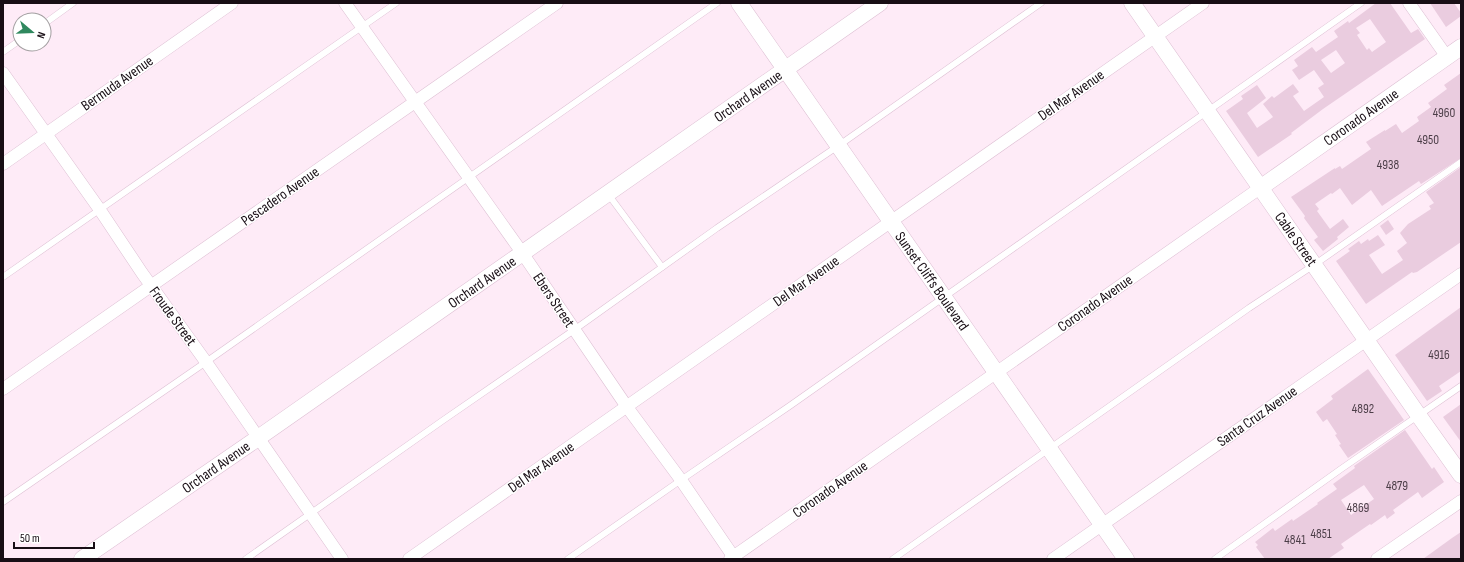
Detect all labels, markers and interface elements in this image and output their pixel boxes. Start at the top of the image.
north arrow [12,12,52,52]
text: N [34,30,48,40]
street label: Bermuda Avenue [77,52,157,115]
street label: Orchard Avenue [710,66,786,127]
street label: Del Mar Avenue [1034,66,1108,125]
street label: Coronado Avenue [1320,85,1403,150]
house number: 4960 [1433,105,1456,121]
house number: 4950 [1417,132,1439,148]
house number: 4938 [1377,157,1399,173]
street label: Pescadero Avenue [238,163,323,230]
street label: Cable Street [1270,208,1321,270]
street label: Sunset Cliffs Boulevard [890,228,973,334]
street label: Orchard Avenue [444,252,520,313]
street label: Del Mar Avenue [769,252,843,311]
street label: Ebers Street [528,269,579,332]
street label: Coronado Avenue [1054,271,1137,336]
street label: Froude Street [145,283,201,350]
house number: 4916 [1428,347,1450,363]
street label: Santa Cruz Avenue [1213,382,1301,451]
house number: 4892 [1352,401,1374,417]
street label: Orchard Avenue [178,437,254,498]
street label: Del Mar Avenue [504,438,578,497]
street label: Coronado Avenue [789,457,872,522]
house number: 4879 [1386,478,1408,494]
house number: 4869 [1347,500,1370,516]
scale bar [14,524,94,550]
house number: 4851 [1311,526,1332,542]
text: 50 m [20,531,40,546]
house number: 4841 [1284,532,1306,548]

